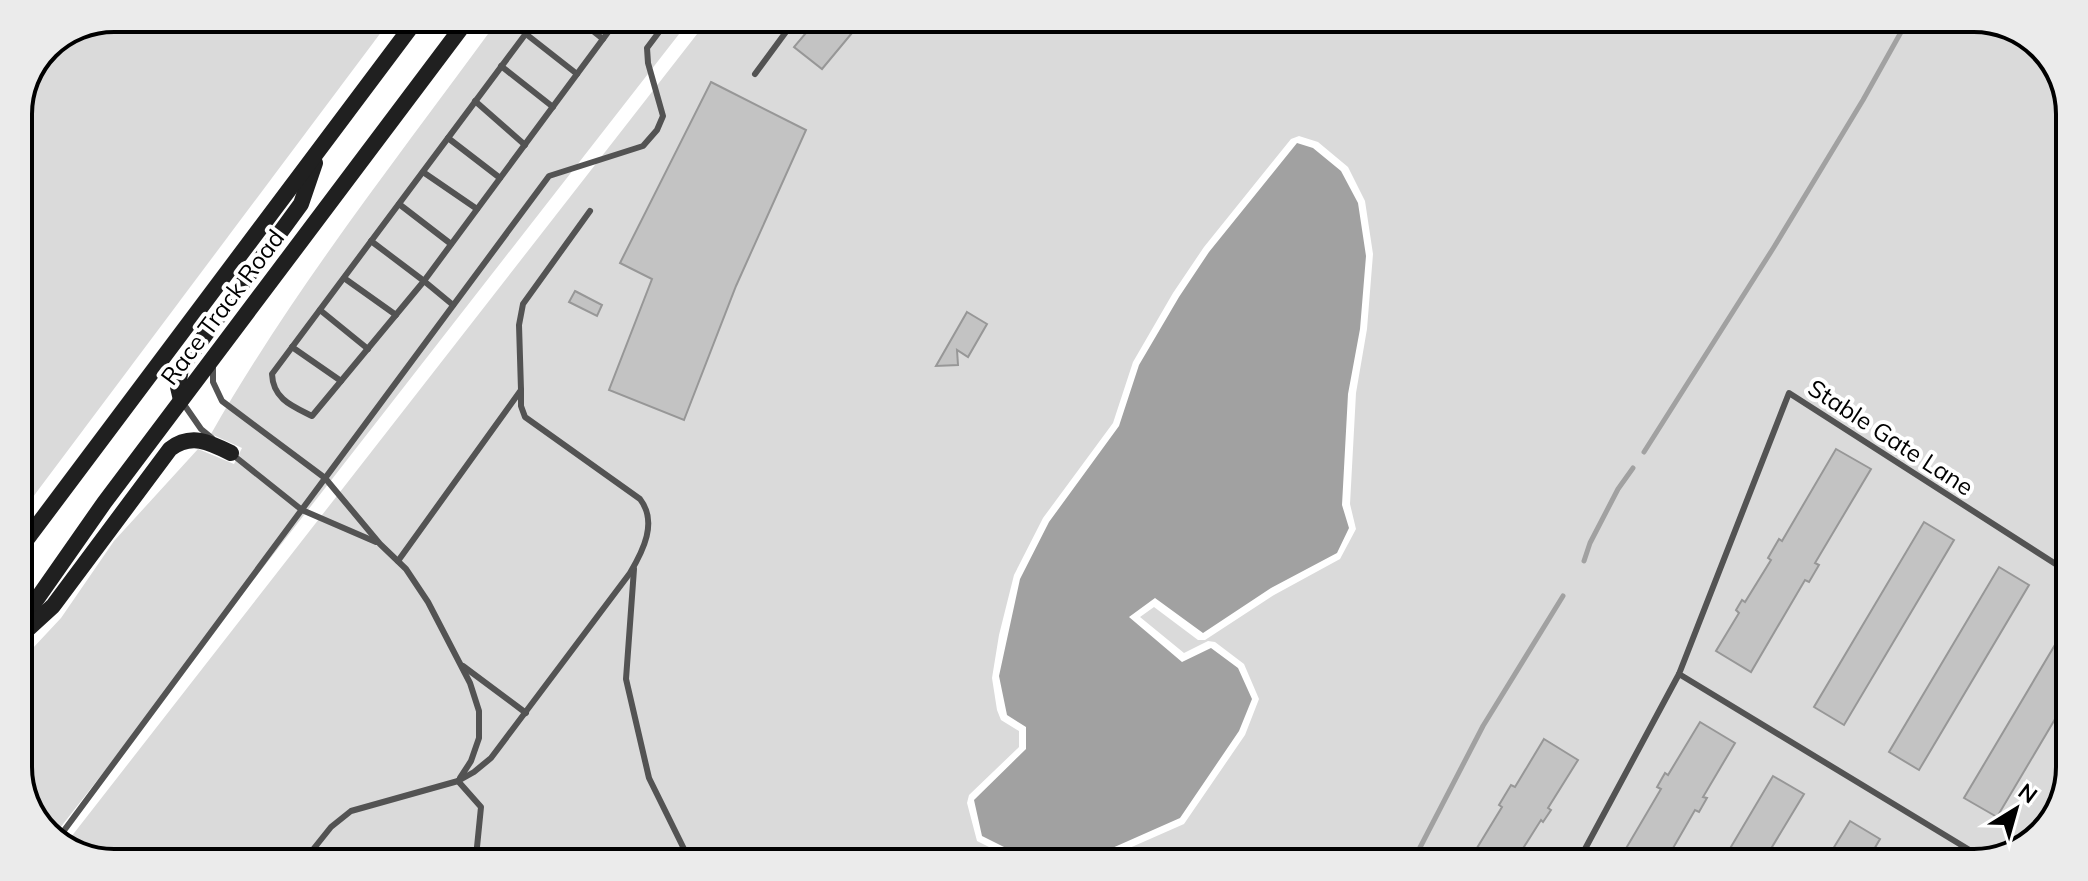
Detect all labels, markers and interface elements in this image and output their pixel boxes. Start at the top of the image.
street label: Race Track Road [154,223,290,391]
street label: Stable Gate Lane [1803,372,1979,502]
north arrow [1976,769,2056,849]
text: N [2013,777,2043,809]

